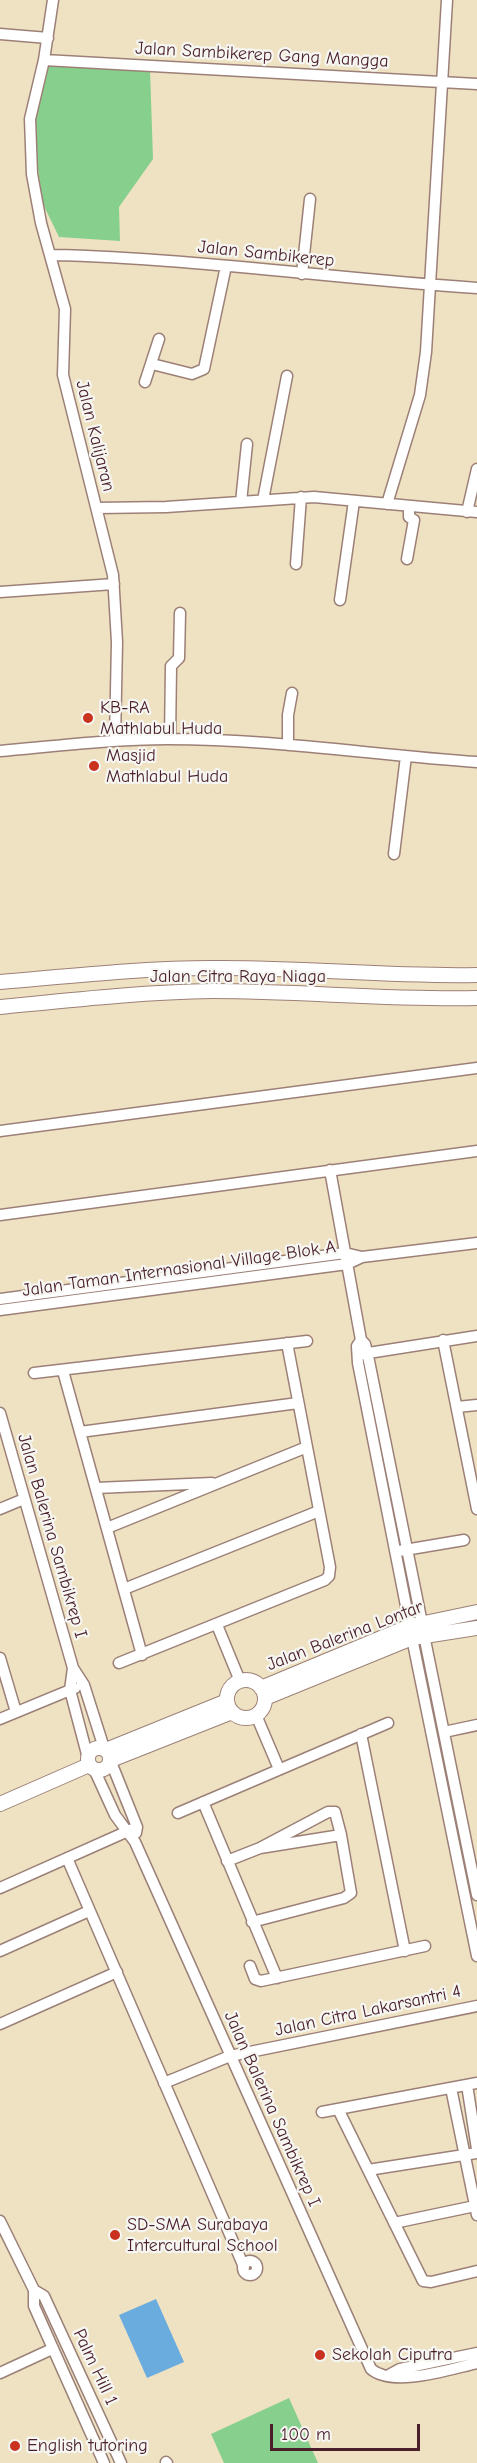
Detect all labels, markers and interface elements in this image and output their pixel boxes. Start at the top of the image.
street label: Jalan Sambikerep Gang Mangga [135,38,389,72]
street label: Jalan Sambikerep [197,236,335,272]
street label: Jalan Kalijaran [71,378,119,494]
place label: KB-RA Mathlabul Huda [100,697,222,740]
marker: KB-RA Mathlabul Huda [81,711,95,725]
place label: Masjid Mathlabul Huda [106,745,228,788]
marker: Masjid Mathlabul Huda [87,759,101,773]
street label: Jalan Citra Raya Niaga [150,966,326,988]
street label: Jalan Taman Internasional Village Blok A [21,1236,337,1302]
street label: Jalan Balerina Sambikrep I [12,1431,92,1641]
street label: Jalan Balerina Lontar [264,1596,426,1676]
street label: Jalan Citra Lakarsantri 4 [273,1981,463,2041]
street label: Jalan Balerina Sambikrep I [219,2008,325,2210]
place label: SD-SMA Surabaya Intercultural School [127,2214,278,2256]
marker: SD-SMA Surabaya Intercultural School [108,2228,122,2242]
street label: Palm Hill 1 [68,2325,122,2409]
place label: Sekolah Ciputra [332,2344,453,2366]
marker: Sekolah Ciputra [313,2348,327,2362]
scale bar [273,2412,423,2450]
text: 100 m [281,2424,331,2445]
place label: English tutoring [27,2435,148,2457]
marker: English tutoring [8,2439,22,2453]

